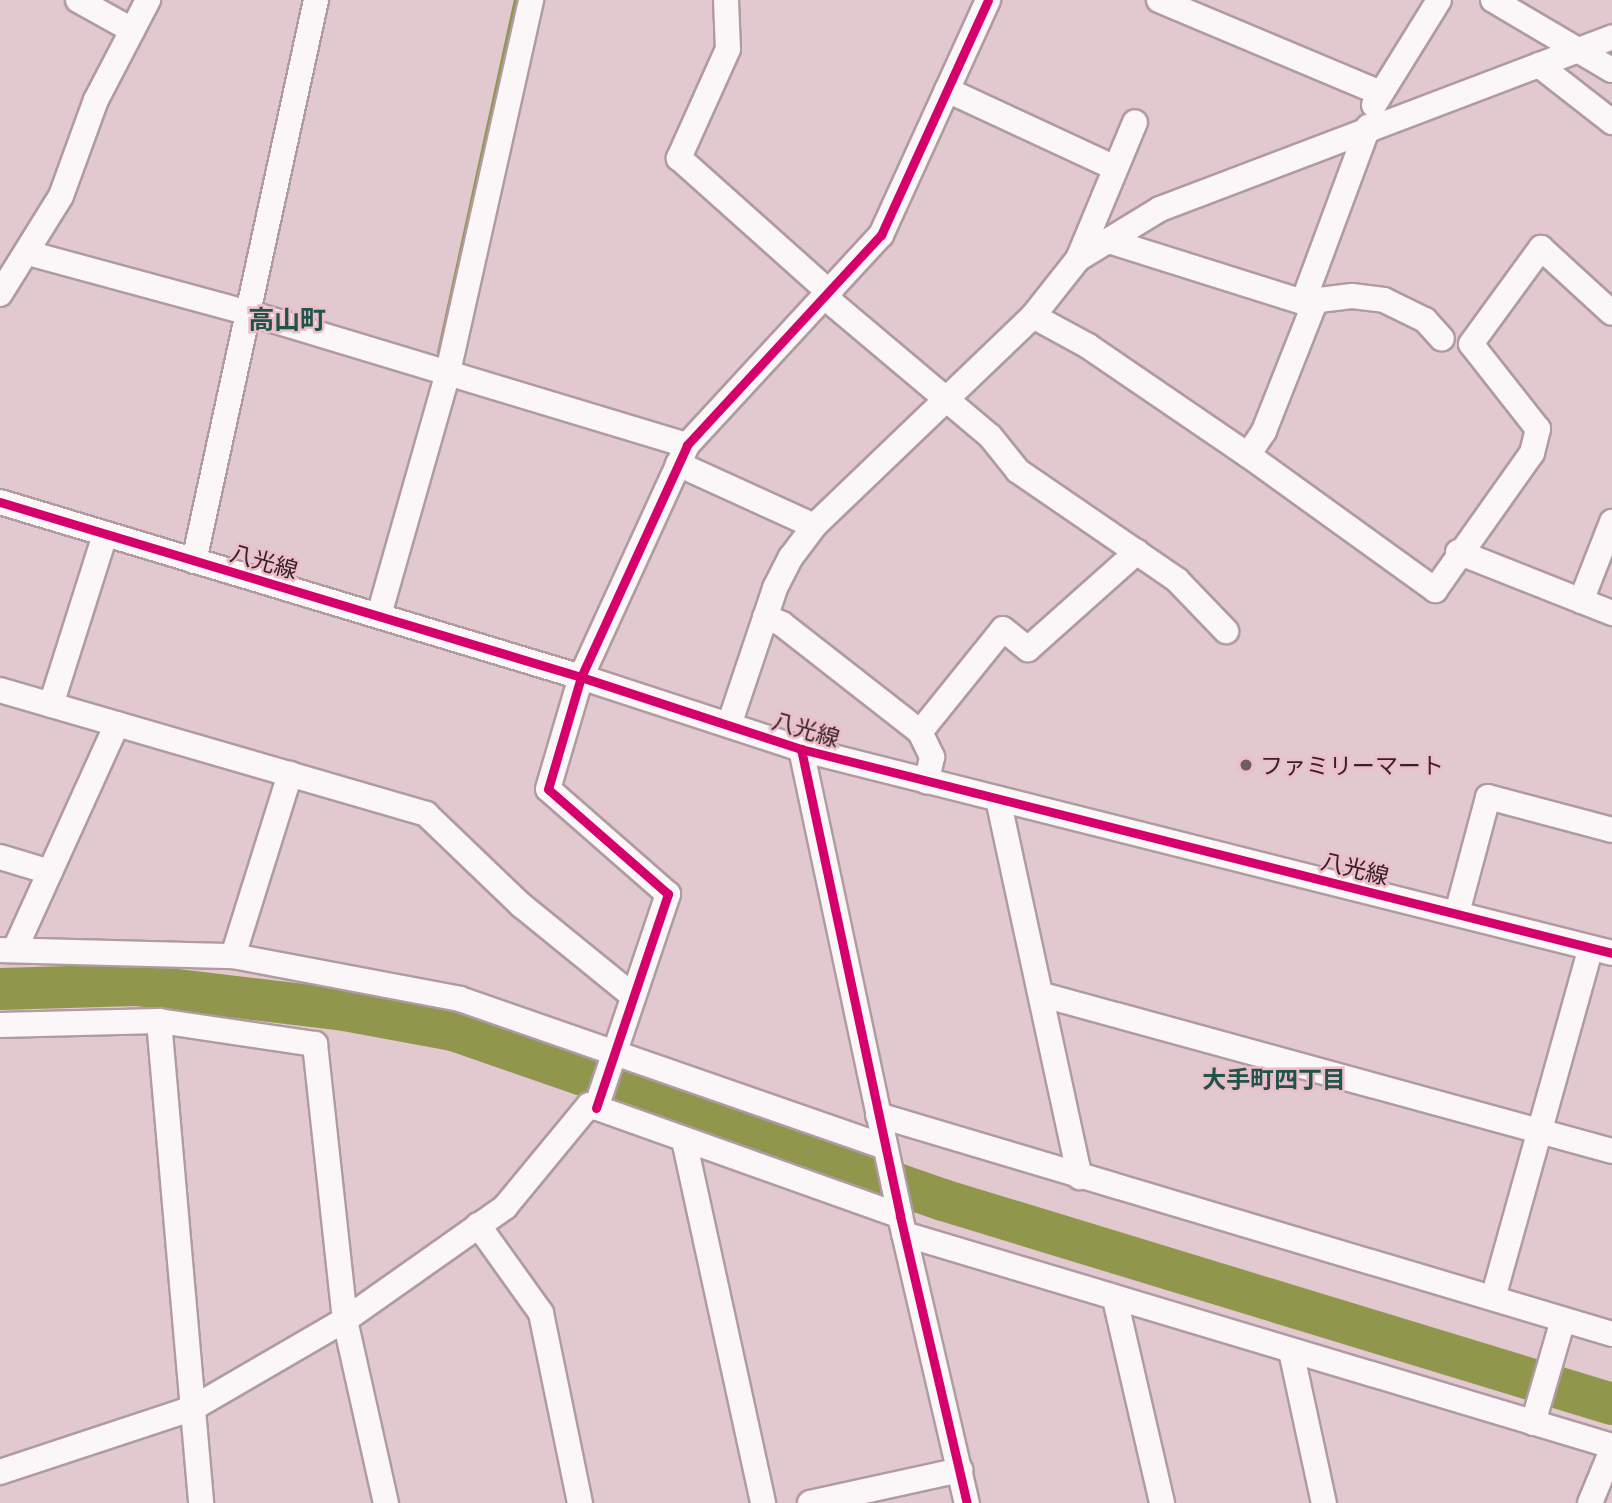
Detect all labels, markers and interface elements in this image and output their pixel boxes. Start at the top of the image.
district label: 高山町 [248,303,326,335]
street label: 八光線 [227,538,301,584]
street label: 八光線 [769,706,843,752]
place label: ファミリーマート [1260,751,1444,779]
marker: ファミリーマート [1238,757,1254,773]
street label: 八光線 [1318,846,1392,890]
district label: 大手町四丁目 [1202,1065,1346,1093]

